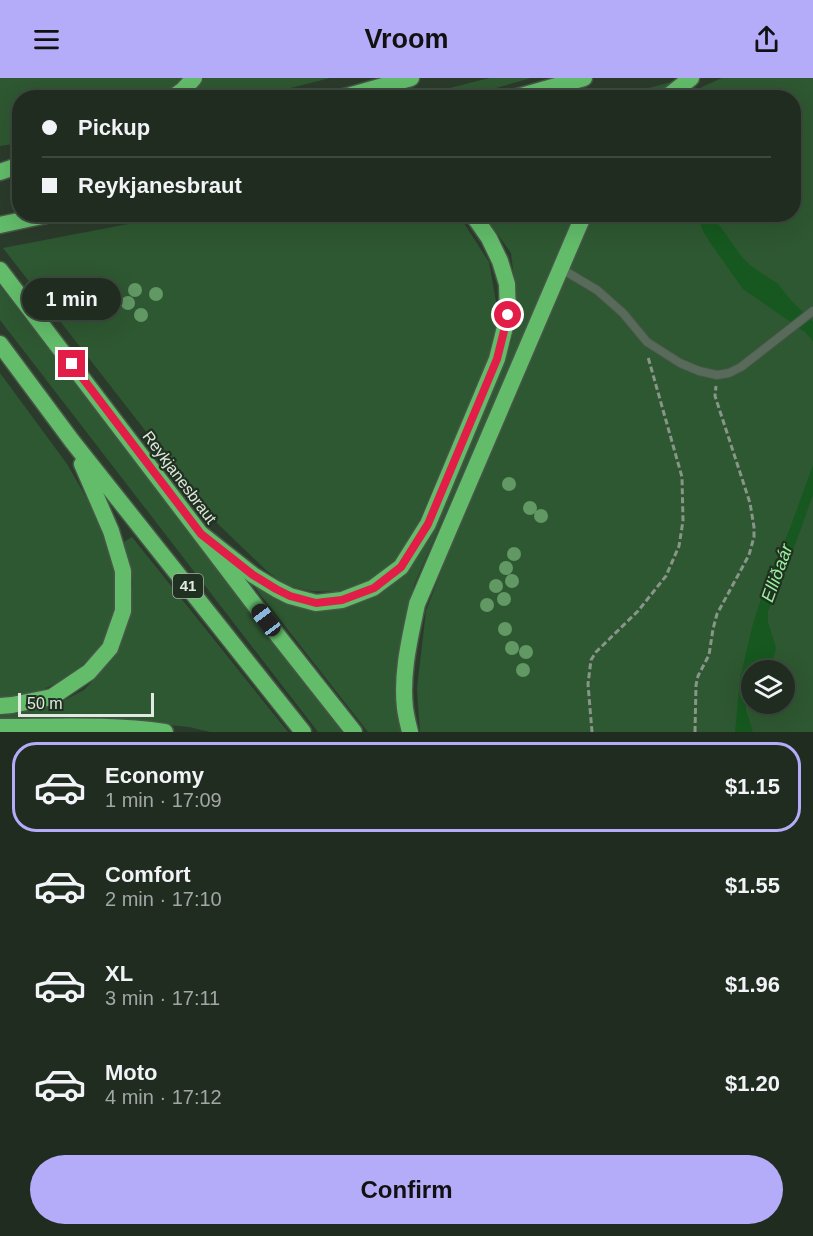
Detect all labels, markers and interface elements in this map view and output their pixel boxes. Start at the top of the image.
icon: menu [30,23,63,56]
icon: share [750,23,783,56]
text: Vroom [364,24,449,54]
text: Pickup [78,115,150,140]
text: Reykjanesbraut [78,173,242,198]
callout: 1 min [22,277,122,319]
text: 1 min [45,288,98,310]
route start [494,301,521,328]
route end [58,350,85,377]
street label: Reykjanesbraut [139,428,220,527]
water label: Elliðaár [757,540,797,605]
road number: 41 [173,574,203,598]
car [248,600,284,640]
map controls [741,660,795,714]
button: layers [741,660,795,714]
scale bar [18,690,154,718]
text: 50 m [27,695,63,712]
icon: car [33,760,87,814]
text: Economy [105,763,204,788]
text: $1.15 [725,774,780,799]
text: 1 min · 17:09 [105,789,222,811]
icon: car [33,859,87,913]
text: Comfort [105,862,191,887]
text: $1.55 [725,873,780,898]
text: 2 min · 17:10 [105,888,222,910]
icon: car [33,958,87,1012]
text: XL [105,961,133,986]
text: $1.96 [725,972,780,997]
text: 3 min · 17:11 [105,987,220,1009]
icon: car [33,1057,87,1111]
text: Moto [105,1060,158,1085]
text: $1.20 [725,1071,780,1096]
text: 4 min · 17:12 [105,1086,222,1108]
button: Confirm [30,1155,783,1224]

